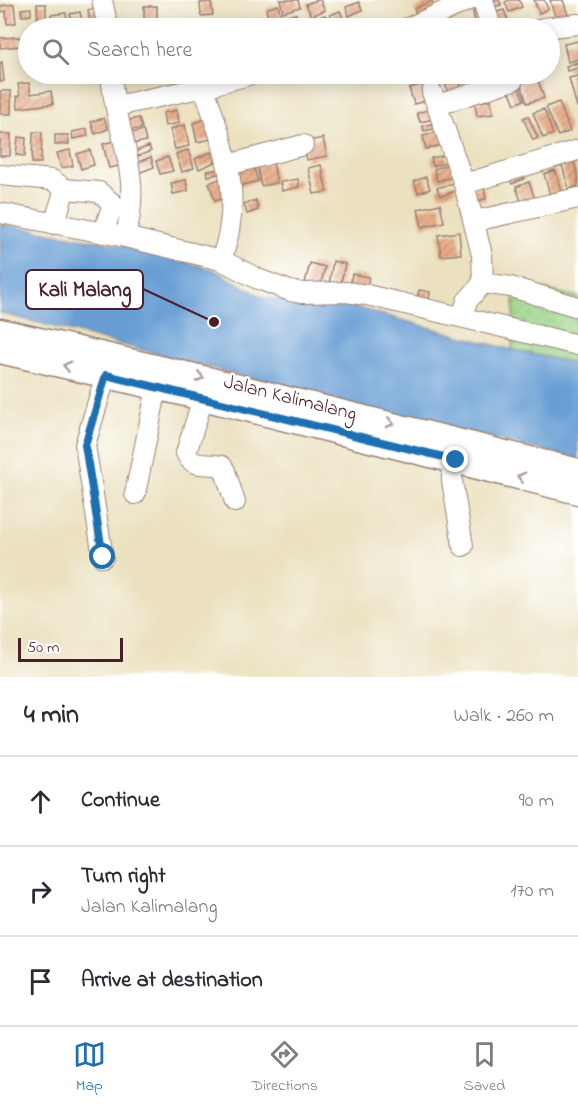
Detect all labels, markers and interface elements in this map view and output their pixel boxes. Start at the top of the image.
search box [18,18,560,84]
icon: search [39,35,72,68]
text: Search here [87,35,192,67]
callout: Kali Malang [26,270,143,309]
text: Kali Malang [39,276,131,308]
one-way arrow [62,361,72,374]
street label: Jalan Kalimalang [220,368,360,431]
one-way arrow [195,370,205,383]
one-way arrow [384,416,394,429]
route end [442,446,468,472]
one-way arrow [517,472,527,485]
route start [89,543,115,569]
scale bar [18,635,123,662]
text: 50 m [27,636,59,660]
text: 4 min [24,697,79,735]
text: Walk · 260 m [453,702,554,731]
icon: ahead [24,785,57,818]
text: Continue [81,785,160,817]
text: 90 m [519,787,554,816]
text: Turn right [81,861,166,893]
icon: right [24,875,57,908]
text: 170 m [510,877,554,906]
text: Jalan Kalimalang [81,893,217,922]
icon: arrive [24,965,57,998]
text: Arrive at destination [81,965,263,997]
tab: Map [73,1038,106,1098]
tab: Directions [251,1038,318,1098]
tab: Saved [463,1038,505,1098]

